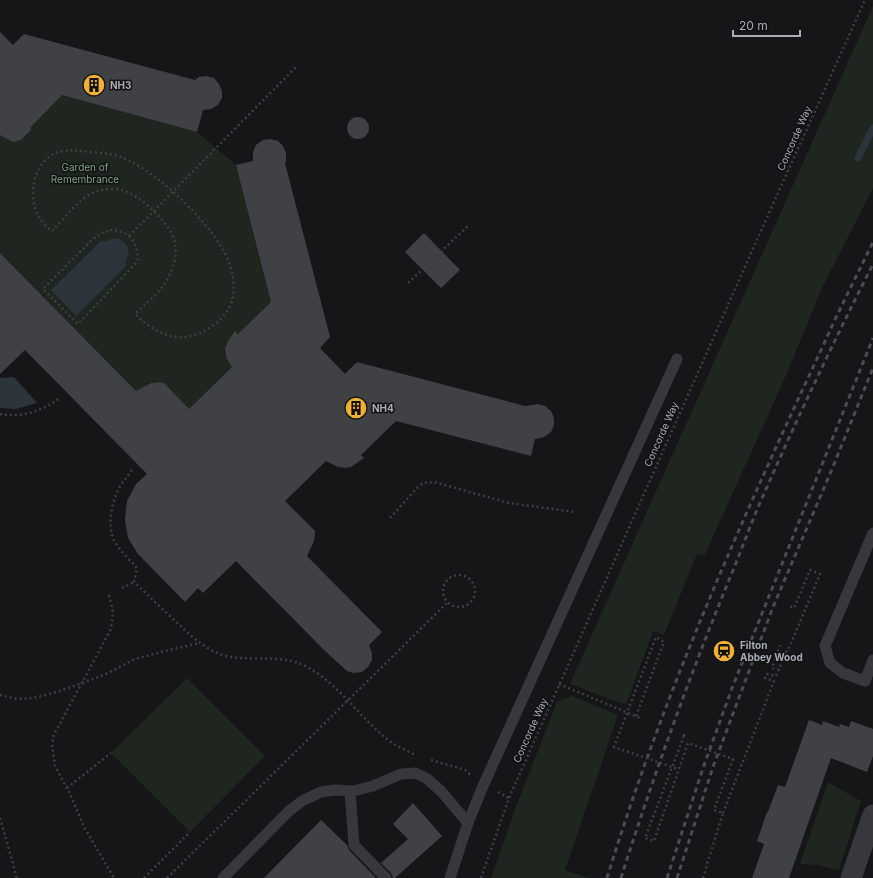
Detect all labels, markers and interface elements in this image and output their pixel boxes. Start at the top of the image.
scale bar [733,12,800,38]
text: 20 m [739,18,768,33]
building icon: NH3 [81,72,107,98]
place label: NH3 [110,79,132,91]
street label: Concorde Way [774,103,814,172]
park label: Garden of Remembrance [51,161,119,185]
building icon: NH4 [343,395,369,421]
street label: Concorde Way [641,399,681,468]
place label: NH4 [372,402,394,414]
station icon: Filton Abbey Wood [711,638,737,664]
place label: Filton Abbey Wood [740,639,803,664]
street label: Concorde Way [510,695,550,764]

